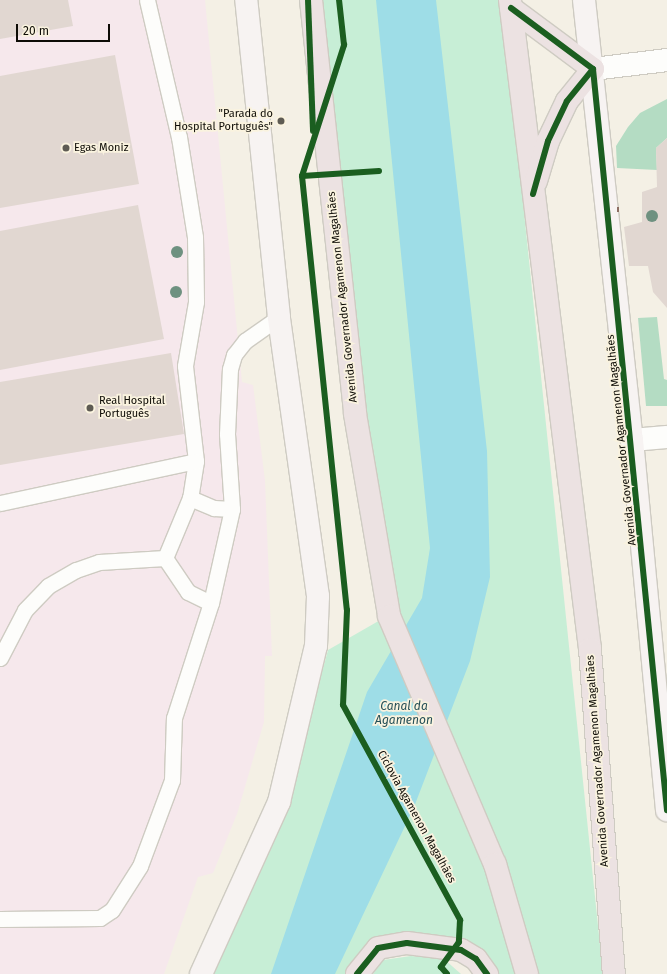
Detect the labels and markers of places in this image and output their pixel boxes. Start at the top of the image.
place label: "Parada do Hospital Português" [174,108,273,134]
marker: "Parada do Hospital Português" [276,116,286,126]
place label: Egas Moniz [74,141,128,155]
marker: Egas Moniz [61,143,71,153]
place label: Real Hospital Português [99,395,165,421]
marker: Real Hospital Português [84,402,96,414]

